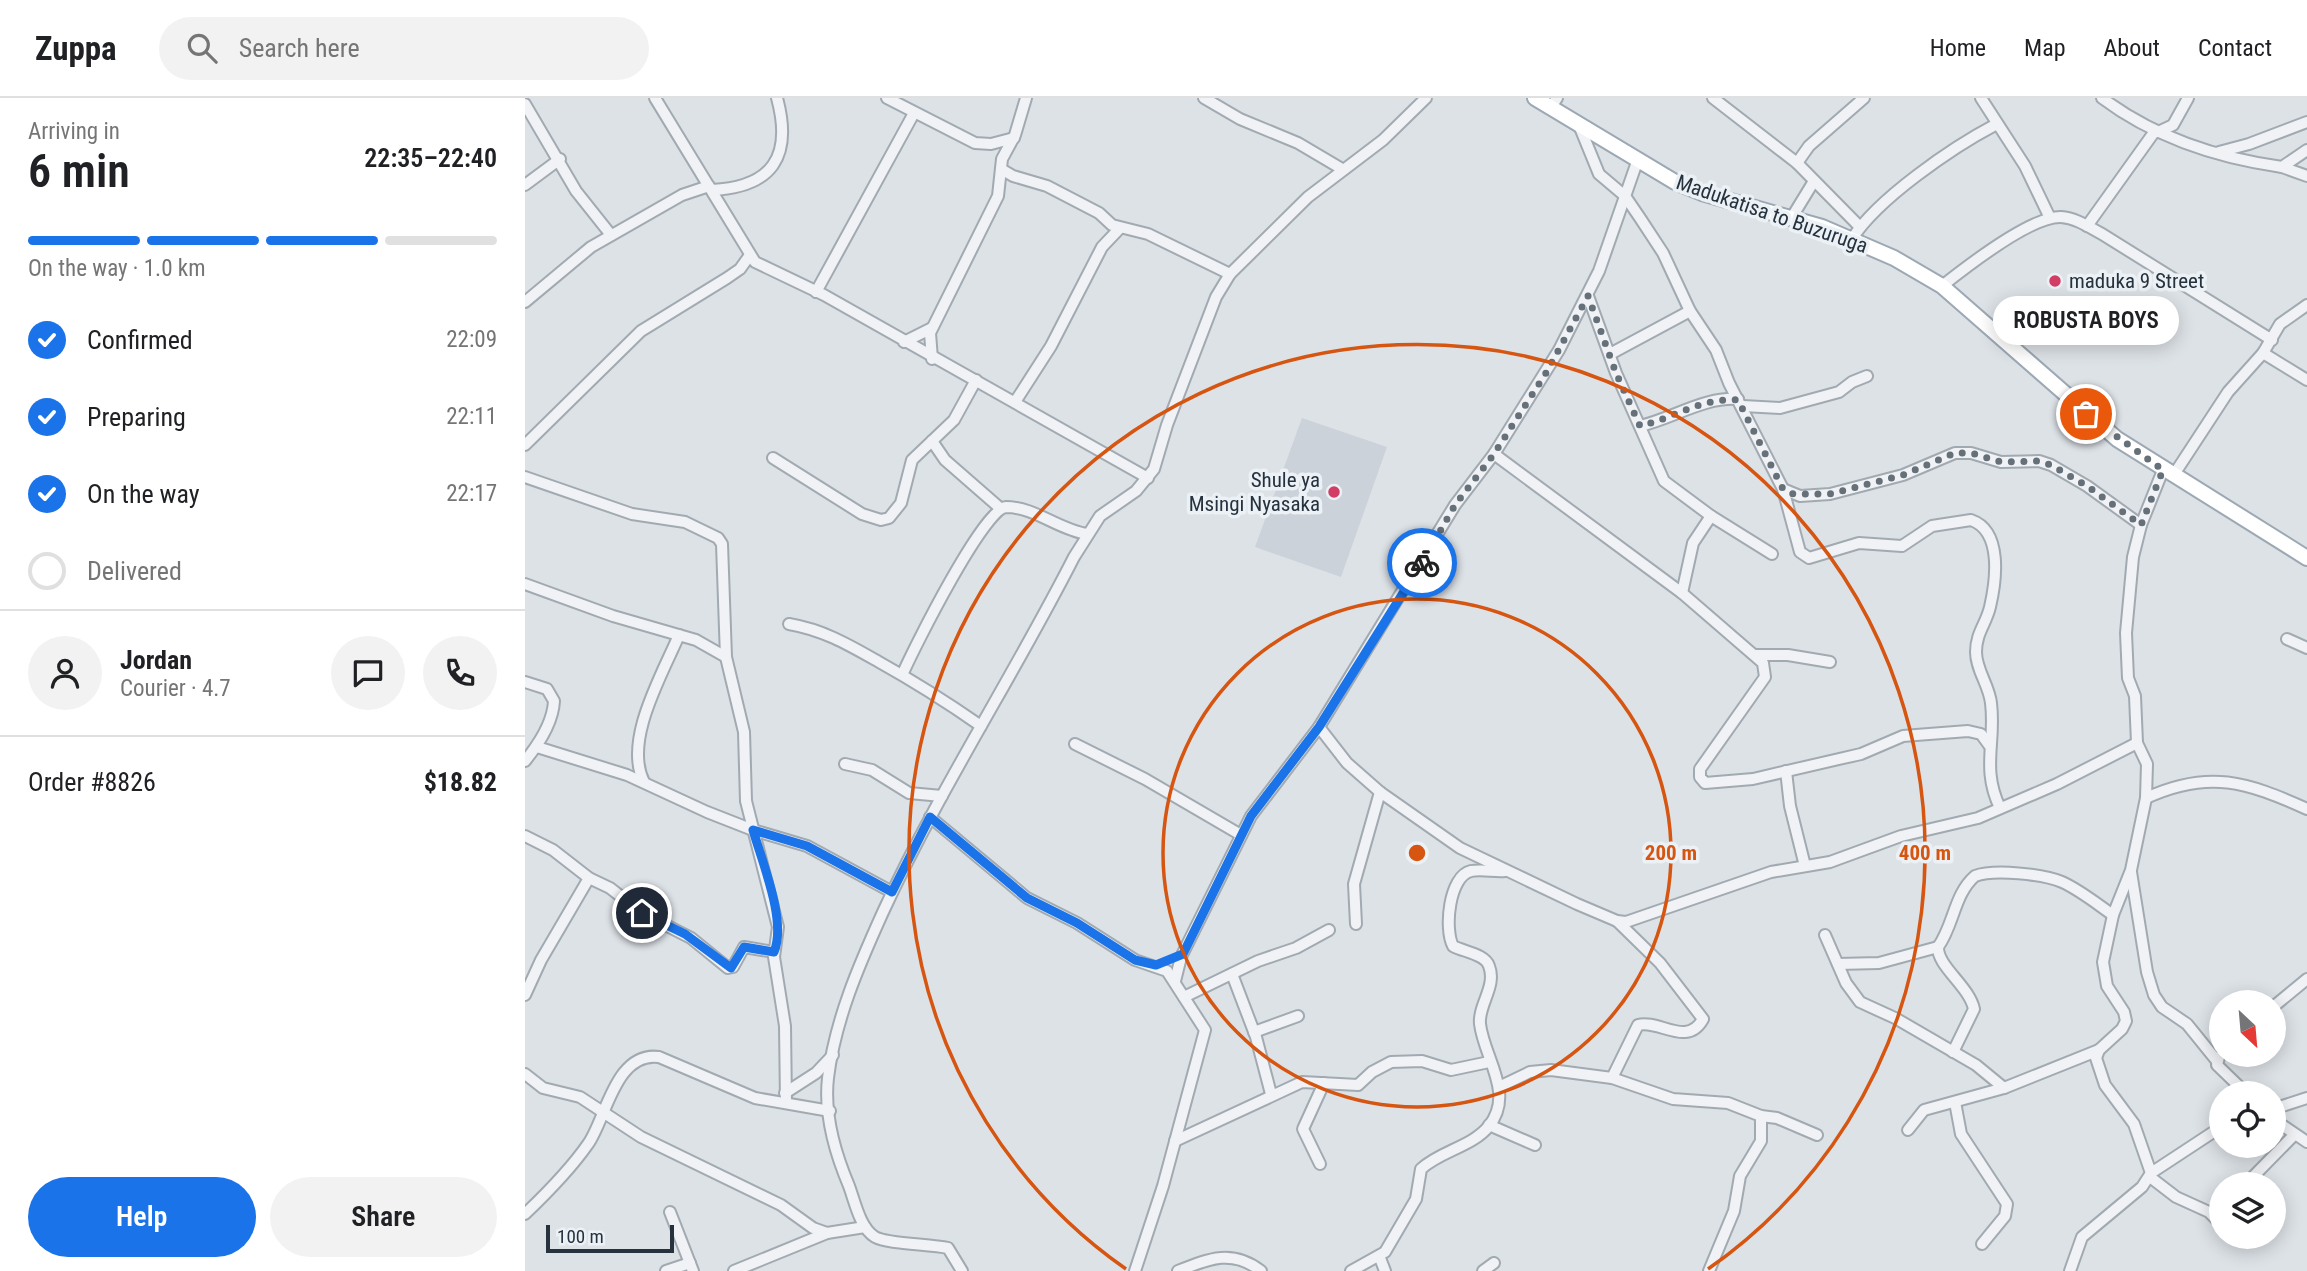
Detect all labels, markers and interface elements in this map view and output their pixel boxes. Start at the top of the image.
search box [159,17,649,80]
text: Zuppa [35,29,117,68]
icon: search [183,29,221,67]
text: Search here [239,33,360,63]
text: Home [1930,34,1986,62]
text: Map [2024,34,2066,62]
text: About [2104,34,2160,62]
text: Contact [2198,34,2272,62]
text: Arriving in [28,118,120,145]
text: 22:35–22:40 [364,143,497,173]
text: 6 min [28,144,130,198]
street label: Madukatisa to Buzuruga [1673,170,1871,258]
text: On the way · 1.0 km [28,255,206,282]
place label: maduka 9 Street [2069,269,2204,293]
marker: maduka 9 Street [2047,273,2063,289]
callout: ROBUSTA BOYS [1993,295,2179,344]
text: ROBUSTA BOYS [2013,307,2159,334]
icon: check [28,321,66,359]
text: Confirmed [87,325,193,355]
text: 22:09 [446,326,497,353]
pin [2056,384,2116,444]
icon: bag [2067,395,2105,433]
icon: check [28,398,66,436]
text: Preparing [87,402,186,432]
text: 22:11 [446,403,497,430]
place label: Shule ya Msingi Nyasaka [1189,468,1320,516]
icon: check [28,475,66,513]
text: On the way [87,479,200,509]
text: 22:17 [446,480,497,507]
marker: Shule ya Msingi Nyasaka [1326,484,1342,500]
courier [1387,528,1457,598]
icon: bike [1403,544,1441,582]
text: Delivered [87,556,182,586]
button: person [28,636,102,710]
button: chat [331,636,405,710]
button: phone [423,636,497,710]
text: Jordan [120,645,192,675]
text: Courier · 4.7 [120,675,231,702]
text: Order #8826 [28,767,156,797]
text: $18.82 [424,767,497,797]
centre of rings [1405,841,1429,865]
text: 200 m [1645,841,1697,865]
text: 400 m [1899,841,1951,865]
pin [612,883,672,943]
icon: home [623,894,661,932]
north arrow [2209,990,2285,1068]
map controls [2209,990,2286,1249]
button: locate [2209,1081,2286,1158]
button: layers [2209,1172,2286,1249]
button: Help [28,1177,256,1257]
button: Share [270,1177,497,1257]
scale bar [546,1222,674,1254]
text: 100 m [557,1225,604,1248]

